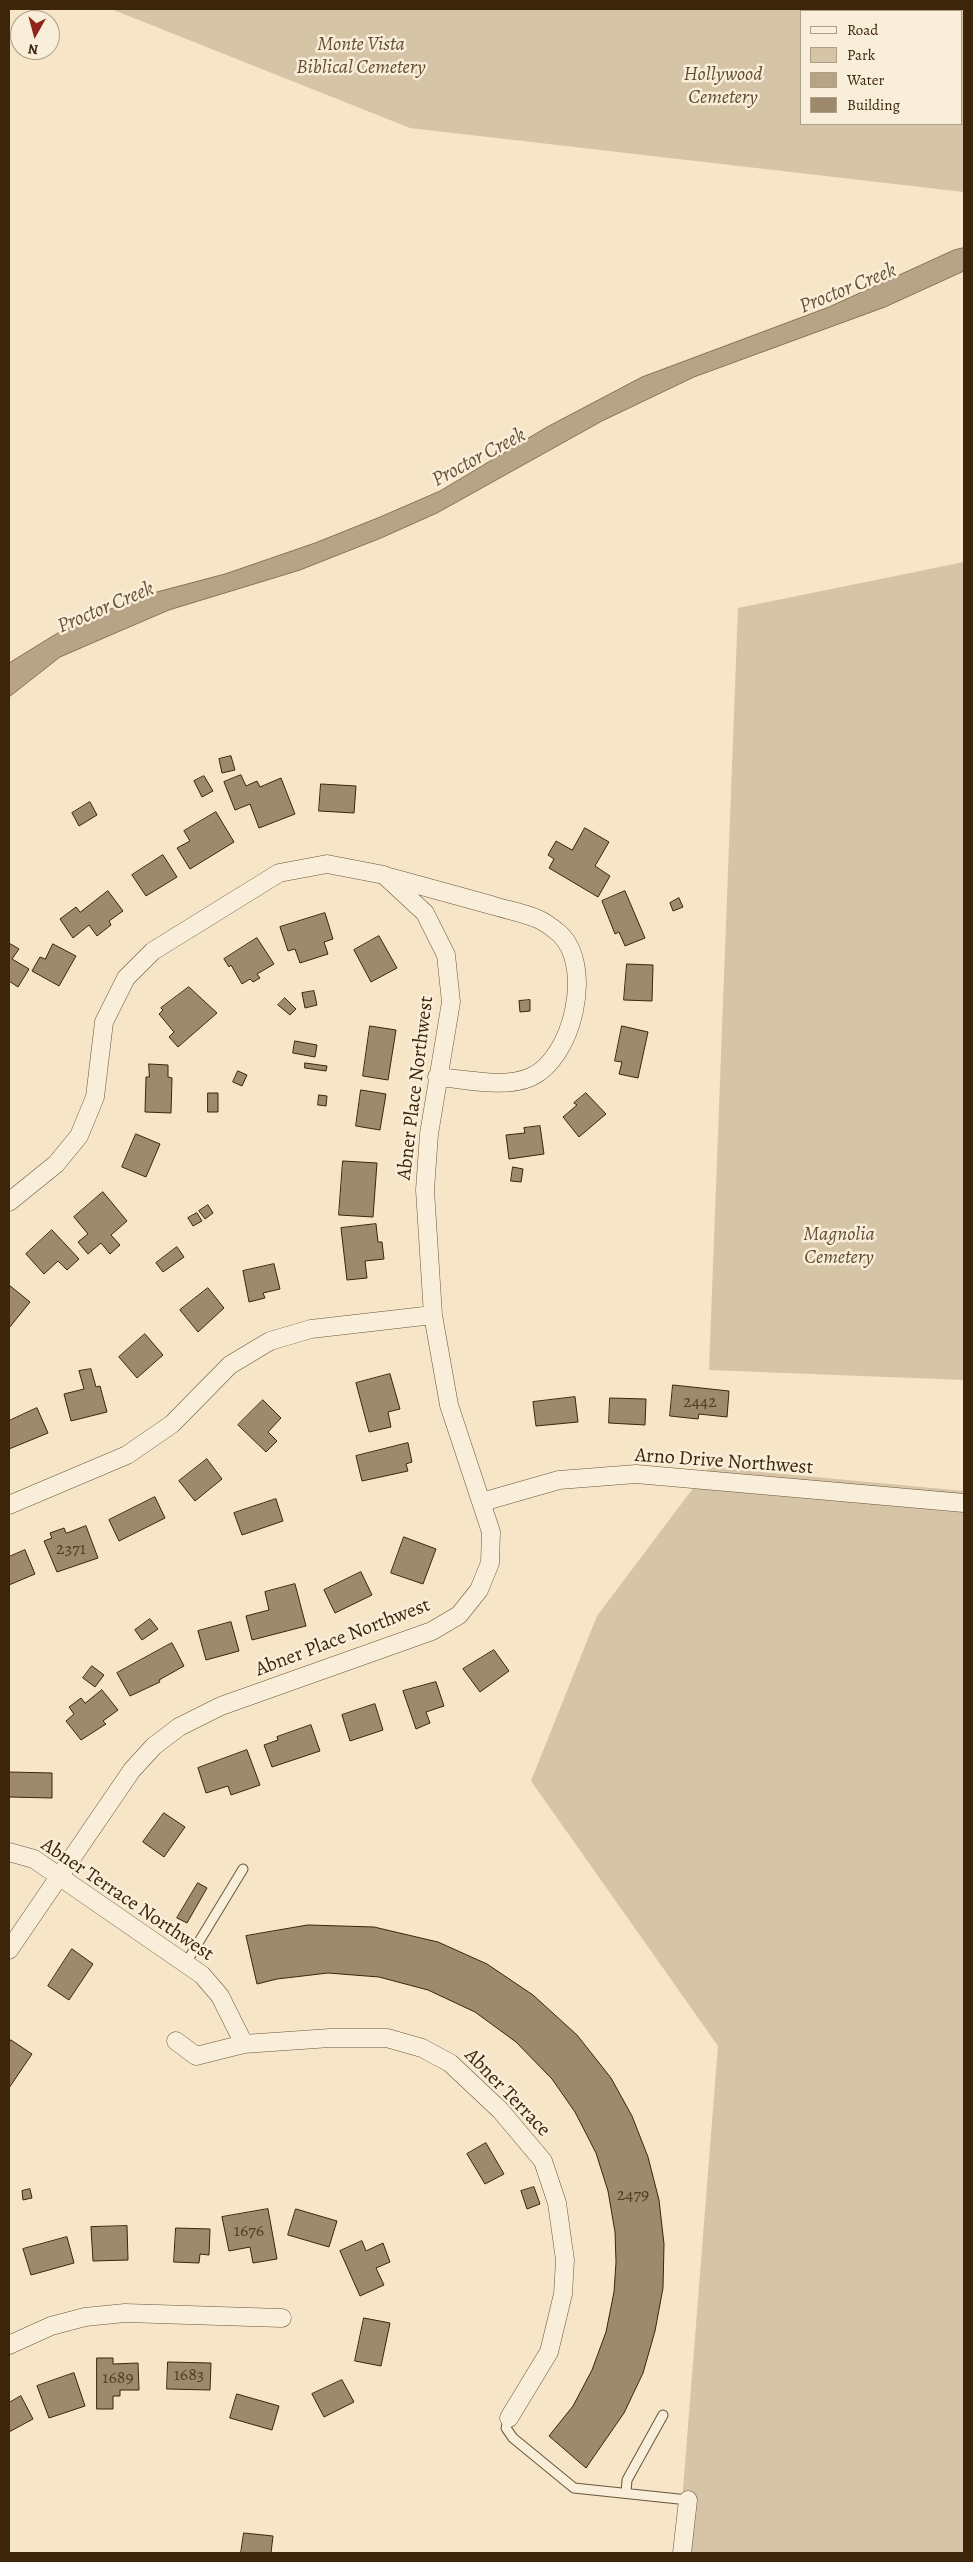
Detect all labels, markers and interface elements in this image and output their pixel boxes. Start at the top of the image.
north arrow [10,10,60,60]
legend [800,10,963,125]
text: Road [847,20,878,40]
park label: Monte Vista Biblical Cemetery [296,33,426,80]
text: N [27,39,39,59]
text: Park [847,45,875,65]
park label: Hollywood Cemetery [684,63,762,110]
text: Water [847,70,884,90]
text: Building [847,95,900,115]
water label: Proctor Creek [796,258,900,320]
water label: Proctor Creek [428,423,530,493]
water label: Proctor Creek [54,576,158,640]
street label: Abner Place Northwest [393,995,439,1181]
park label: Magnolia Cemetery [803,1223,875,1270]
house number: 2442 [683,1392,717,1414]
street label: Arno Drive Northwest [634,1444,814,1480]
house number: 2371 [56,1539,86,1561]
street label: Abner Place Northwest [252,1594,434,1682]
street label: Abner Terrace Northwest [36,1833,218,1967]
street label: Abner Terrace [459,2044,555,2142]
house number: 2479 [617,2185,649,2207]
house number: 1676 [234,2221,264,2243]
house number: 1683 [174,2365,204,2387]
house number: 1689 [102,2368,134,2390]

